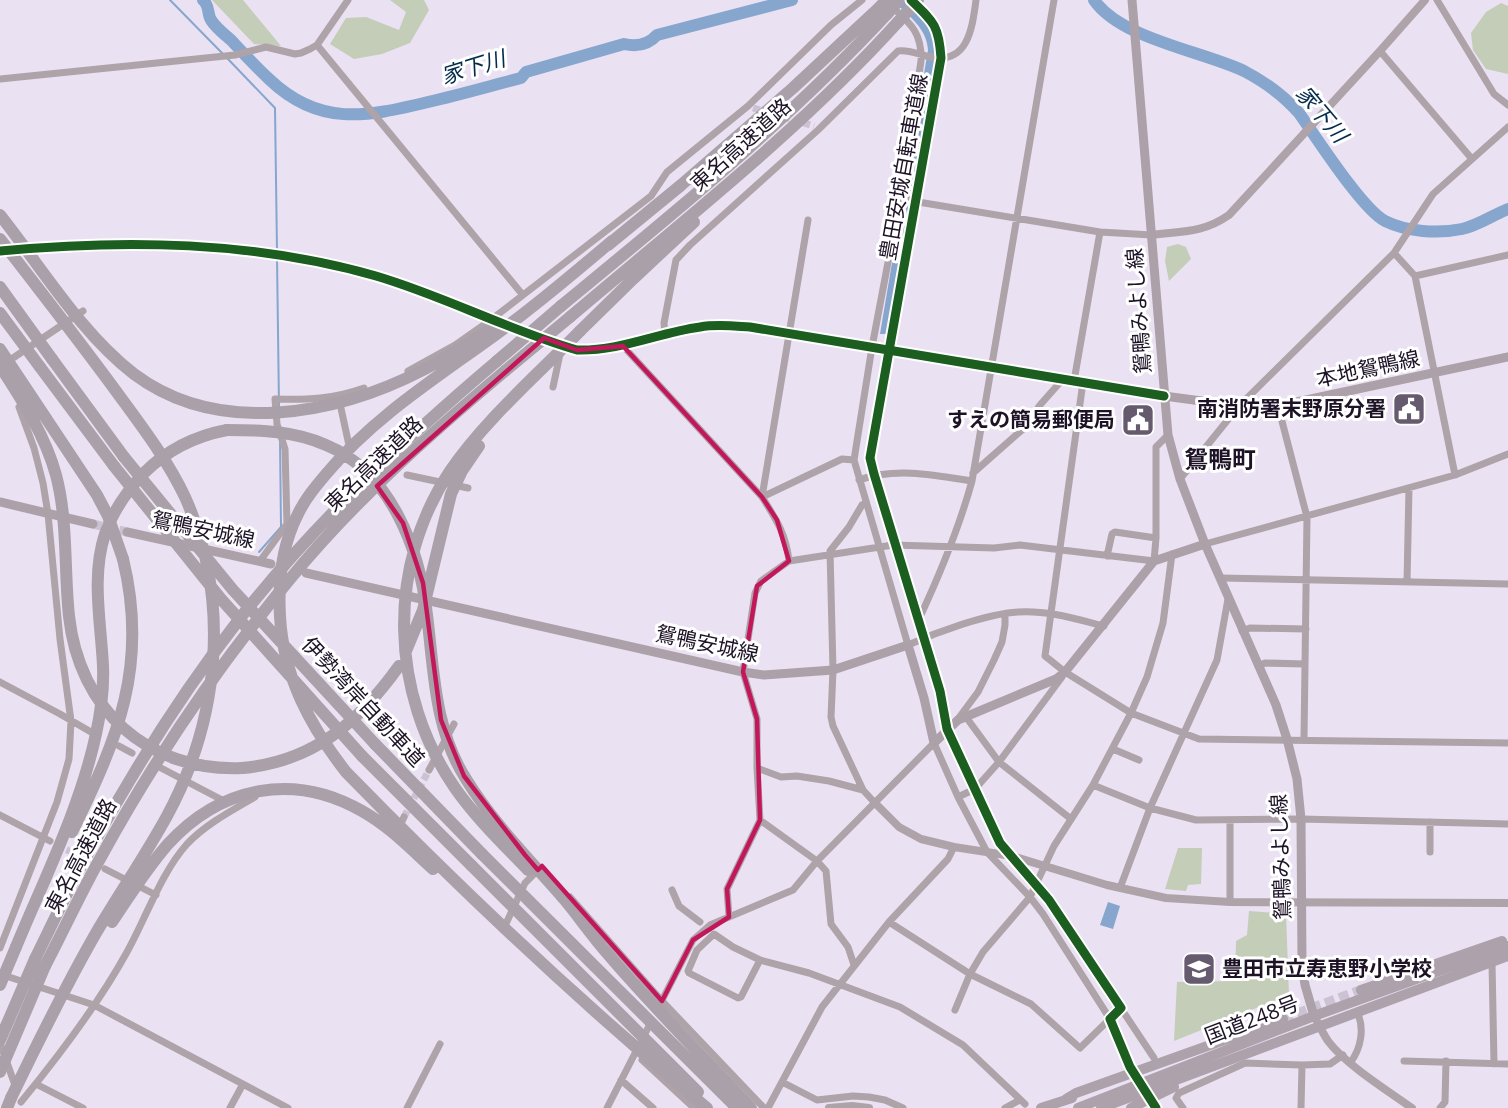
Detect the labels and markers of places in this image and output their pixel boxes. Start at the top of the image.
public building icon: 南消防署末野原分署 [1391,391,1427,427]
place label: 南消防署末野原分署 [1197,394,1386,422]
public building icon: すえの簡易郵便局 [1120,402,1156,438]
place label: すえの簡易郵便局 [947,405,1115,433]
school or university icon: 豊田市立寿恵野小学校 [1181,951,1217,987]
place label: 豊田市立寿恵野小学校 [1222,954,1432,982]

